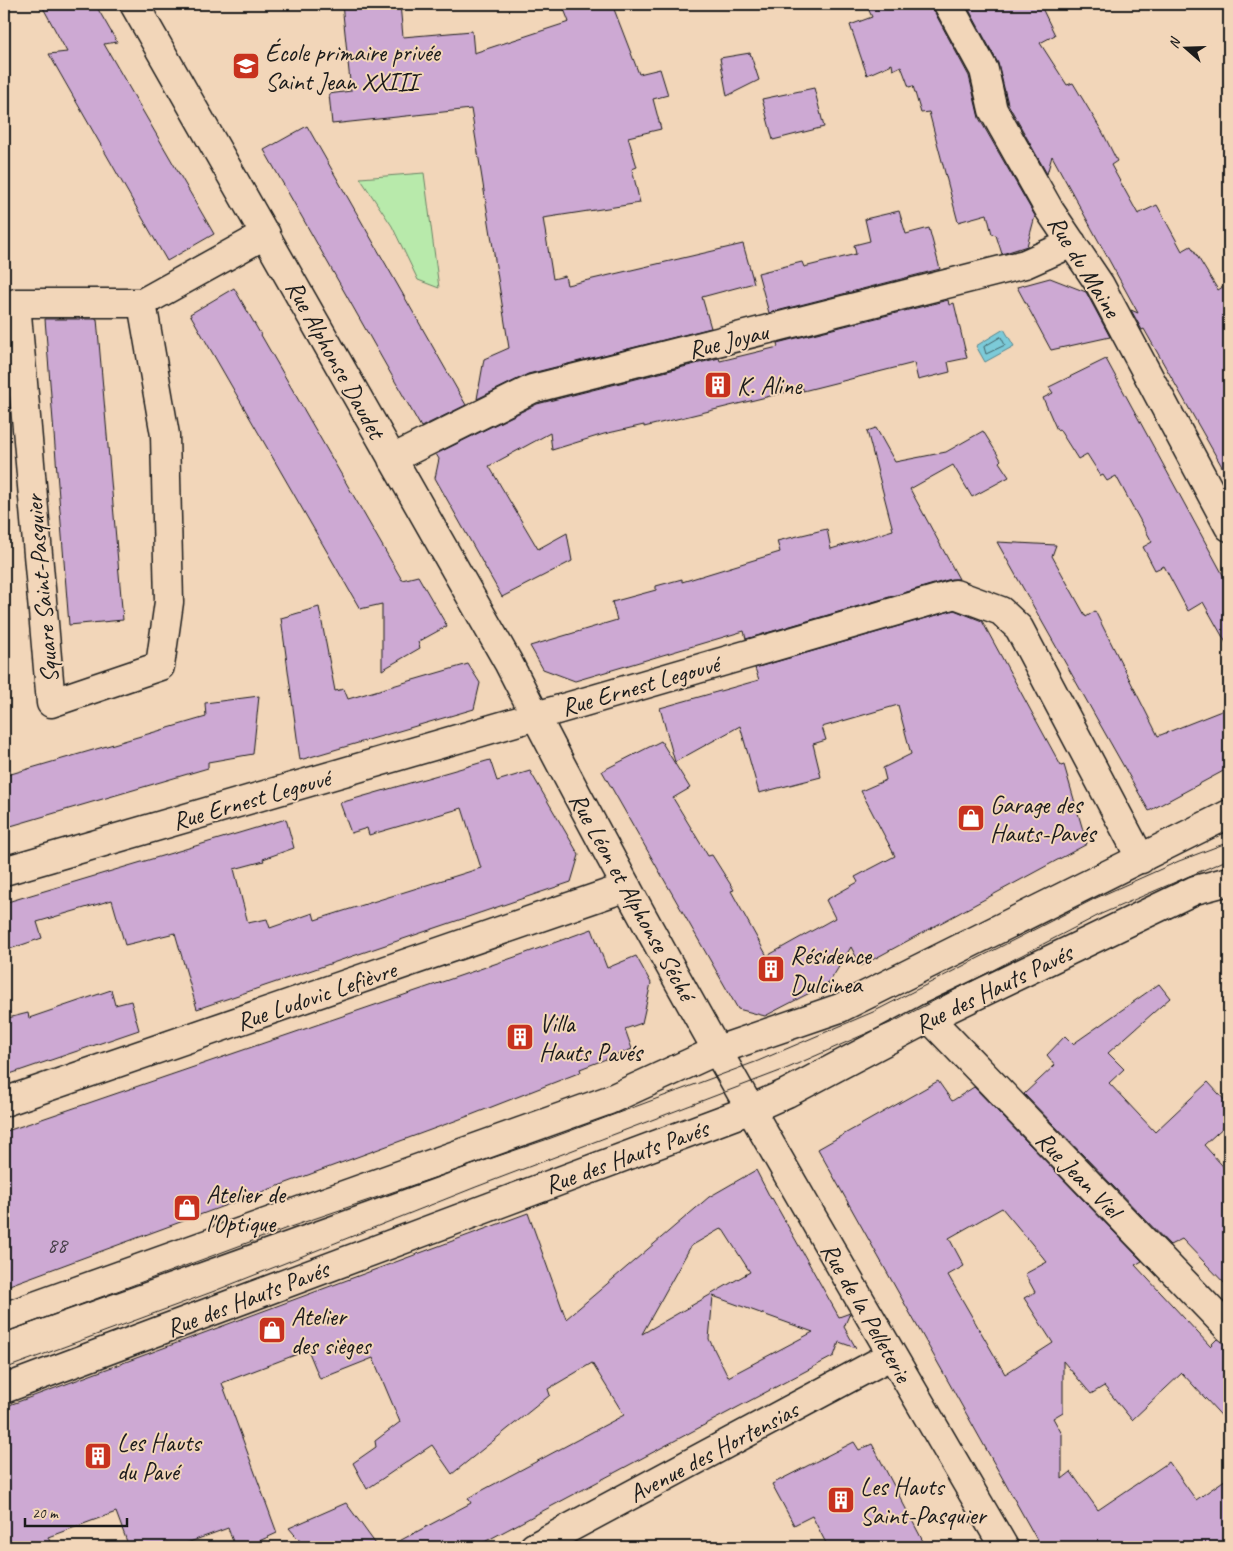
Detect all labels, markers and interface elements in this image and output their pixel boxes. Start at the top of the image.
north arrow [1160,22,1210,72]
text: N [1165,35,1185,51]
place label: École primaire privée Saint Jean XXIII [265,37,442,98]
school or university icon: École primaire privée Saint Jean XXIII [231,51,261,81]
street label: Rue du Maine [1040,210,1129,325]
street label: Rue Alphonse Daudet [278,275,393,447]
street label: Rue Joyau [685,315,773,366]
building icon: K. Aline [703,370,733,400]
place label: K. Aline [737,370,803,402]
street label: Square Saint-Pasquier [18,491,66,684]
street label: Rue Ernest Legouvé [558,647,727,724]
street label: Rue Ernest Legouvé [169,761,338,838]
street label: Rue Léon et Alphonse Séché [562,787,704,1009]
place label: Garage des Hauts-Pavés [990,789,1098,850]
shop icon: Garage des Hauts-Pavés [956,803,986,833]
street label: Rue des Hauts Pavés [909,936,1080,1041]
place label: Résidence Dulcinea [790,940,873,1001]
street label: Rue Ludovic Lefièvre [232,953,402,1038]
building icon: Résidence Dulcinea [756,954,786,984]
place label: Villa Hauts Pavés [539,1008,644,1069]
building icon: Villa Hauts Pavés [505,1022,535,1052]
street label: Rue des Hauts Pavés [540,1112,715,1201]
street label: Rue Jean Viel [1029,1124,1131,1229]
place label: Atelier de l'Optique [206,1179,287,1240]
shop icon: Atelier de l'Optique [172,1193,202,1223]
house number: 88 [47,1231,69,1259]
street label: Rue de la Pelleterie [813,1237,920,1390]
street label: Rue des Hauts Pavés [162,1252,335,1345]
place label: Atelier des sièges [291,1301,373,1362]
shop icon: Atelier des sièges [257,1315,287,1345]
street label: Avenue des Hortensias [623,1393,806,1510]
place label: Les Hauts du Pavé [117,1427,203,1488]
building icon: Les Hauts du Pavé [83,1441,113,1471]
place label: Les Hauts Saint-Pasquier [860,1471,988,1532]
building icon: Les Hauts Saint-Pasquier [826,1485,856,1515]
scale bar [25,1496,128,1528]
text: 20 m [32,1504,59,1523]

